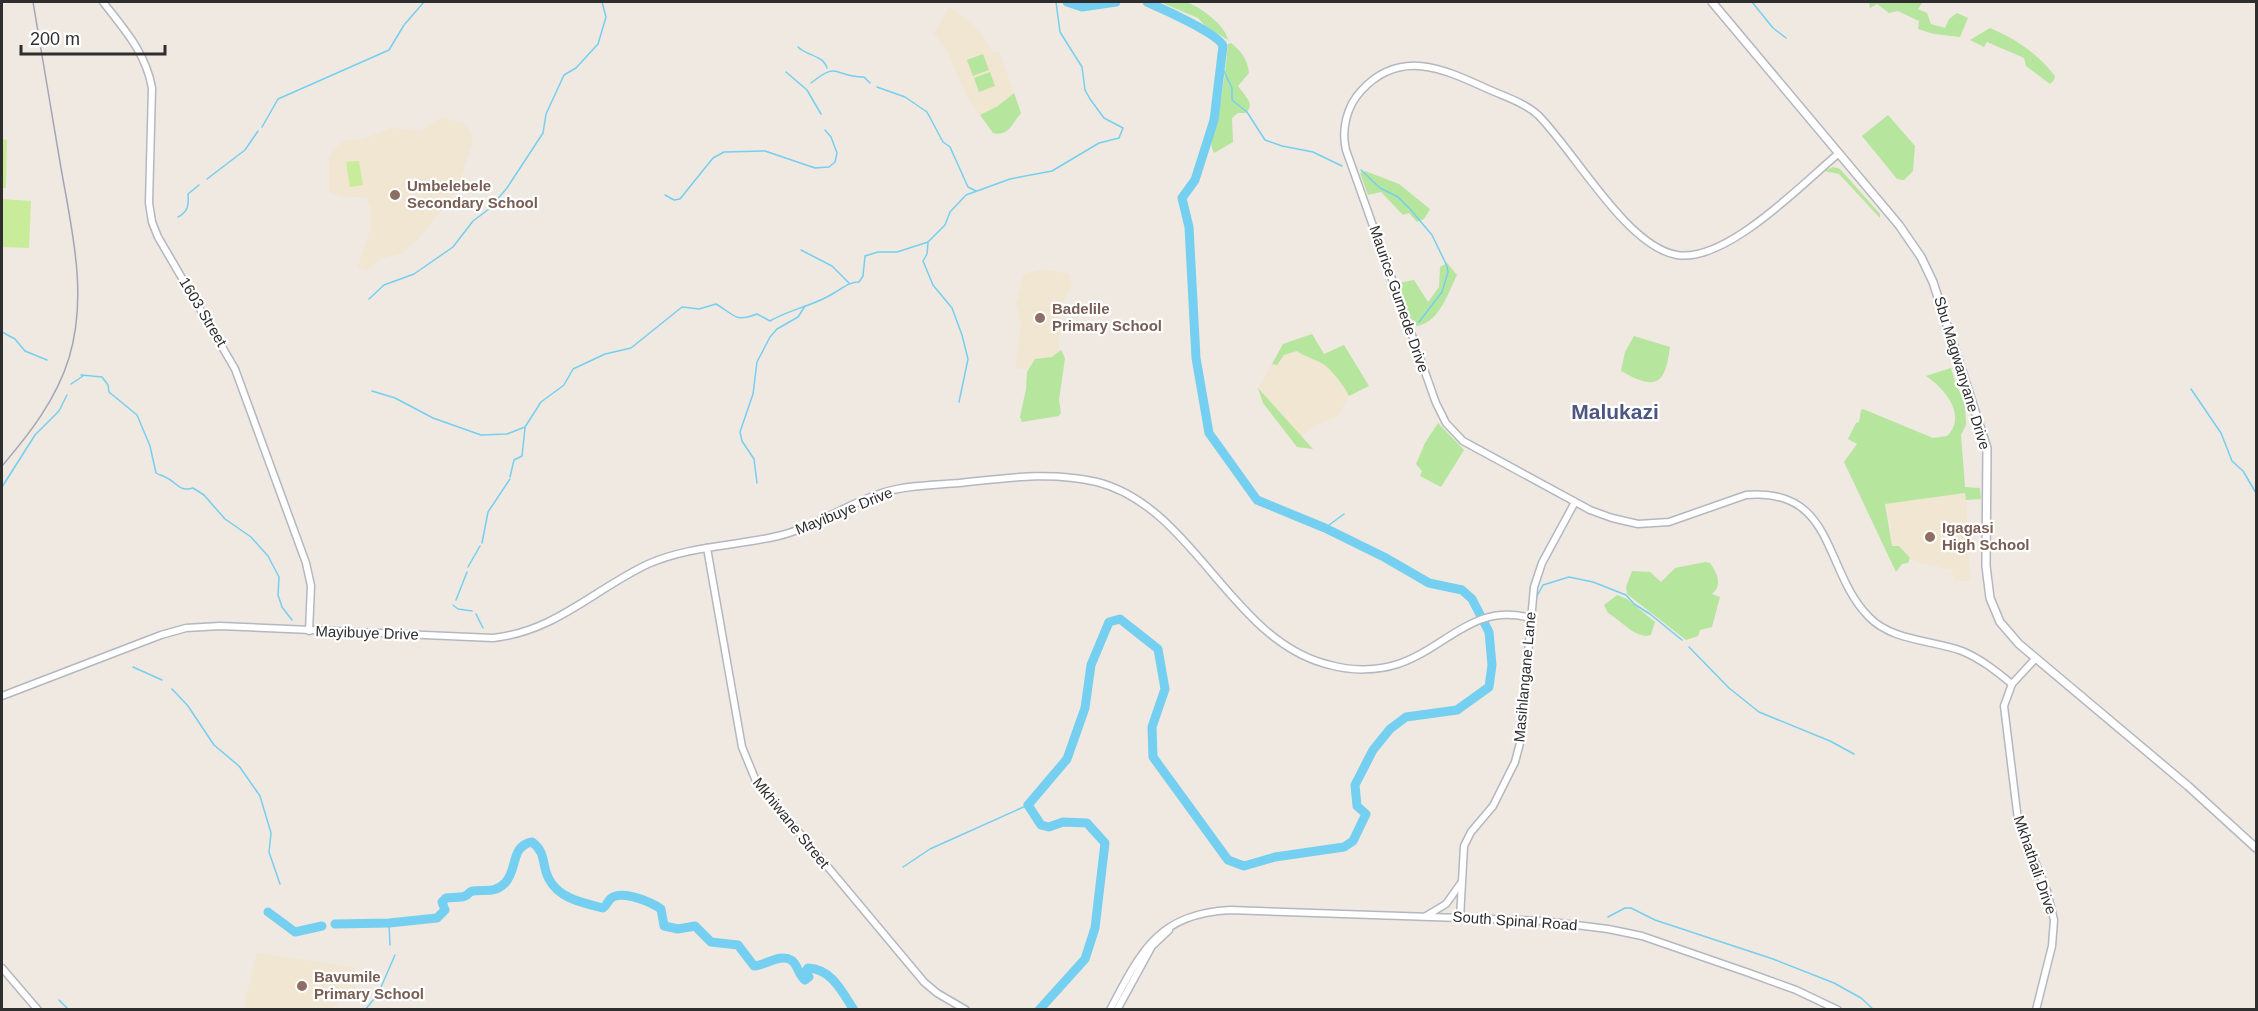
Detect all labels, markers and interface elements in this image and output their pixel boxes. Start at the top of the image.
scale bar [21,18,165,56]
text: 200 m [30,29,80,49]
place label: Umbelebele Secondary School [407,177,538,211]
marker: Umbelebele Secondary School [388,188,402,202]
street label: Maurice Gumede Drive [1366,223,1433,375]
street label: 1603 Street [176,274,231,350]
street label: Sbu Magwanyane Drive [1931,294,1994,451]
place label: Badelile Primary School [1052,300,1162,334]
marker: Badelile Primary School [1033,311,1047,325]
district label: Malukazi [1571,400,1659,423]
street label: Mayibuye Drive [793,483,895,538]
place label: Igagasi High School [1942,519,2030,553]
marker: Igagasi High School [1923,530,1937,544]
street label: Masihlangane Lane [1510,611,1539,743]
street label: Mayibuye Drive [315,622,419,643]
street label: Mkhiwane Street [750,774,834,872]
street label: Mkhathali Drive [2011,813,2060,916]
street label: South Spinal Road [1452,908,1578,933]
place label: Bavumile Primary School [314,968,424,1002]
marker: Bavumile Primary School [295,979,309,993]

